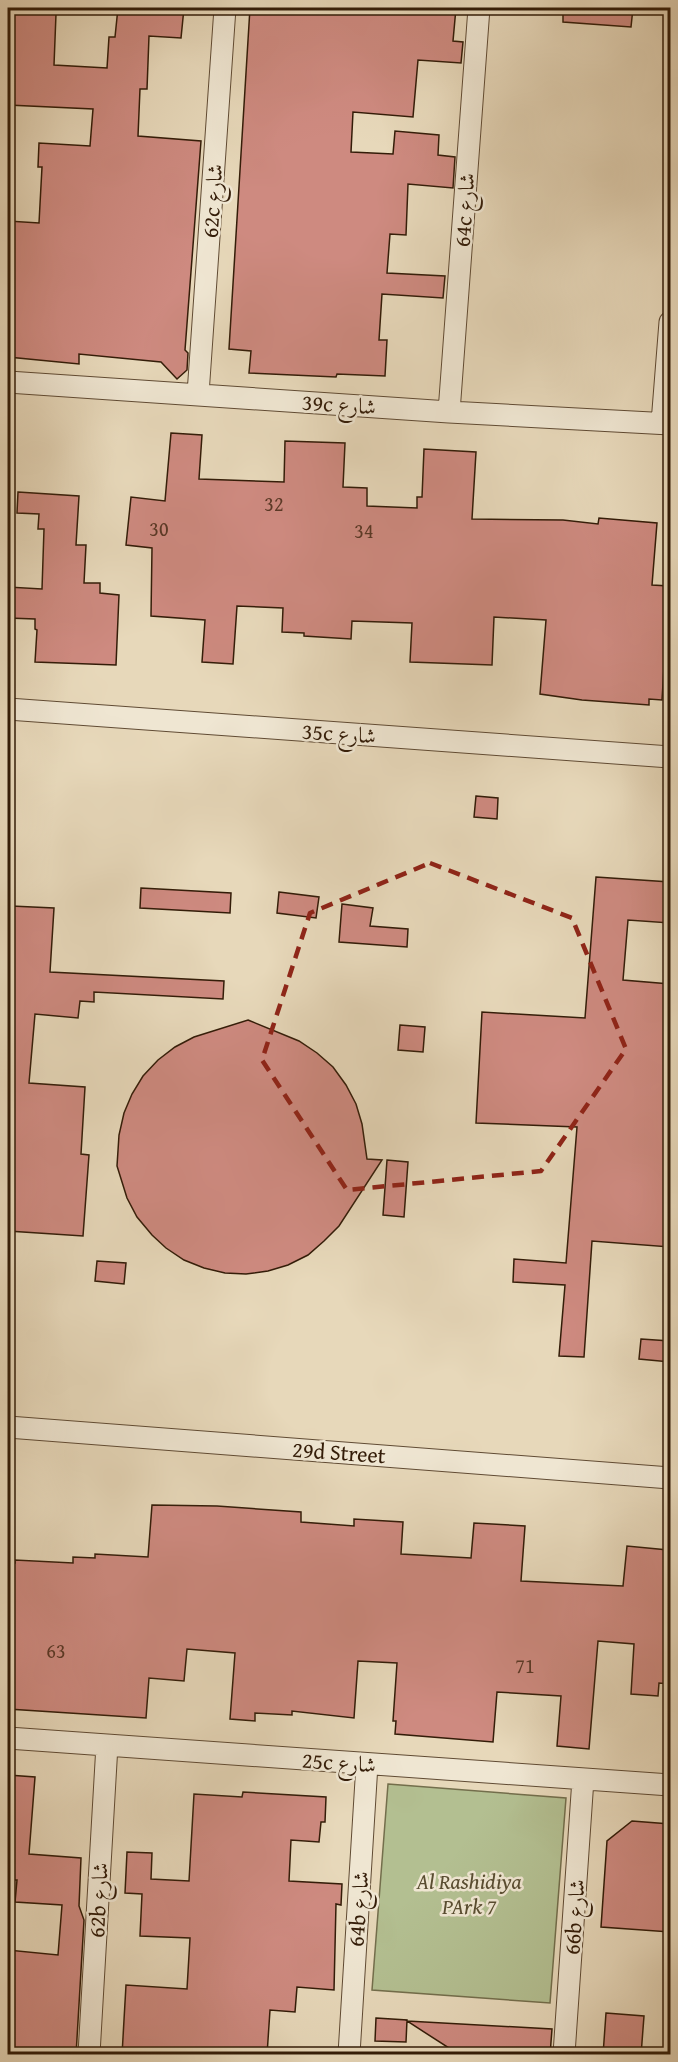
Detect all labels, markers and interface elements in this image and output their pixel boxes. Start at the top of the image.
street label: 62c شارع [193,163,234,239]
street label: 64c شارع [445,172,486,248]
street label: 39c شارع [301,385,377,426]
house number: 32 [264,489,284,518]
house number: 30 [149,514,169,543]
house number: 34 [354,516,374,545]
street label: 35c شارع [301,714,377,755]
street label: 29d Street [291,1433,387,1471]
house number: 63 [46,1636,66,1665]
house number: 71 [515,1651,535,1680]
street label: 25c شارع [301,1743,377,1784]
street label: 62b شارع [80,1861,119,1939]
park label: Al Rashidiya PArk 7 [415,1865,522,1922]
street label: 64b شارع [339,1870,380,1948]
street label: 66b شارع [555,1878,596,1956]

